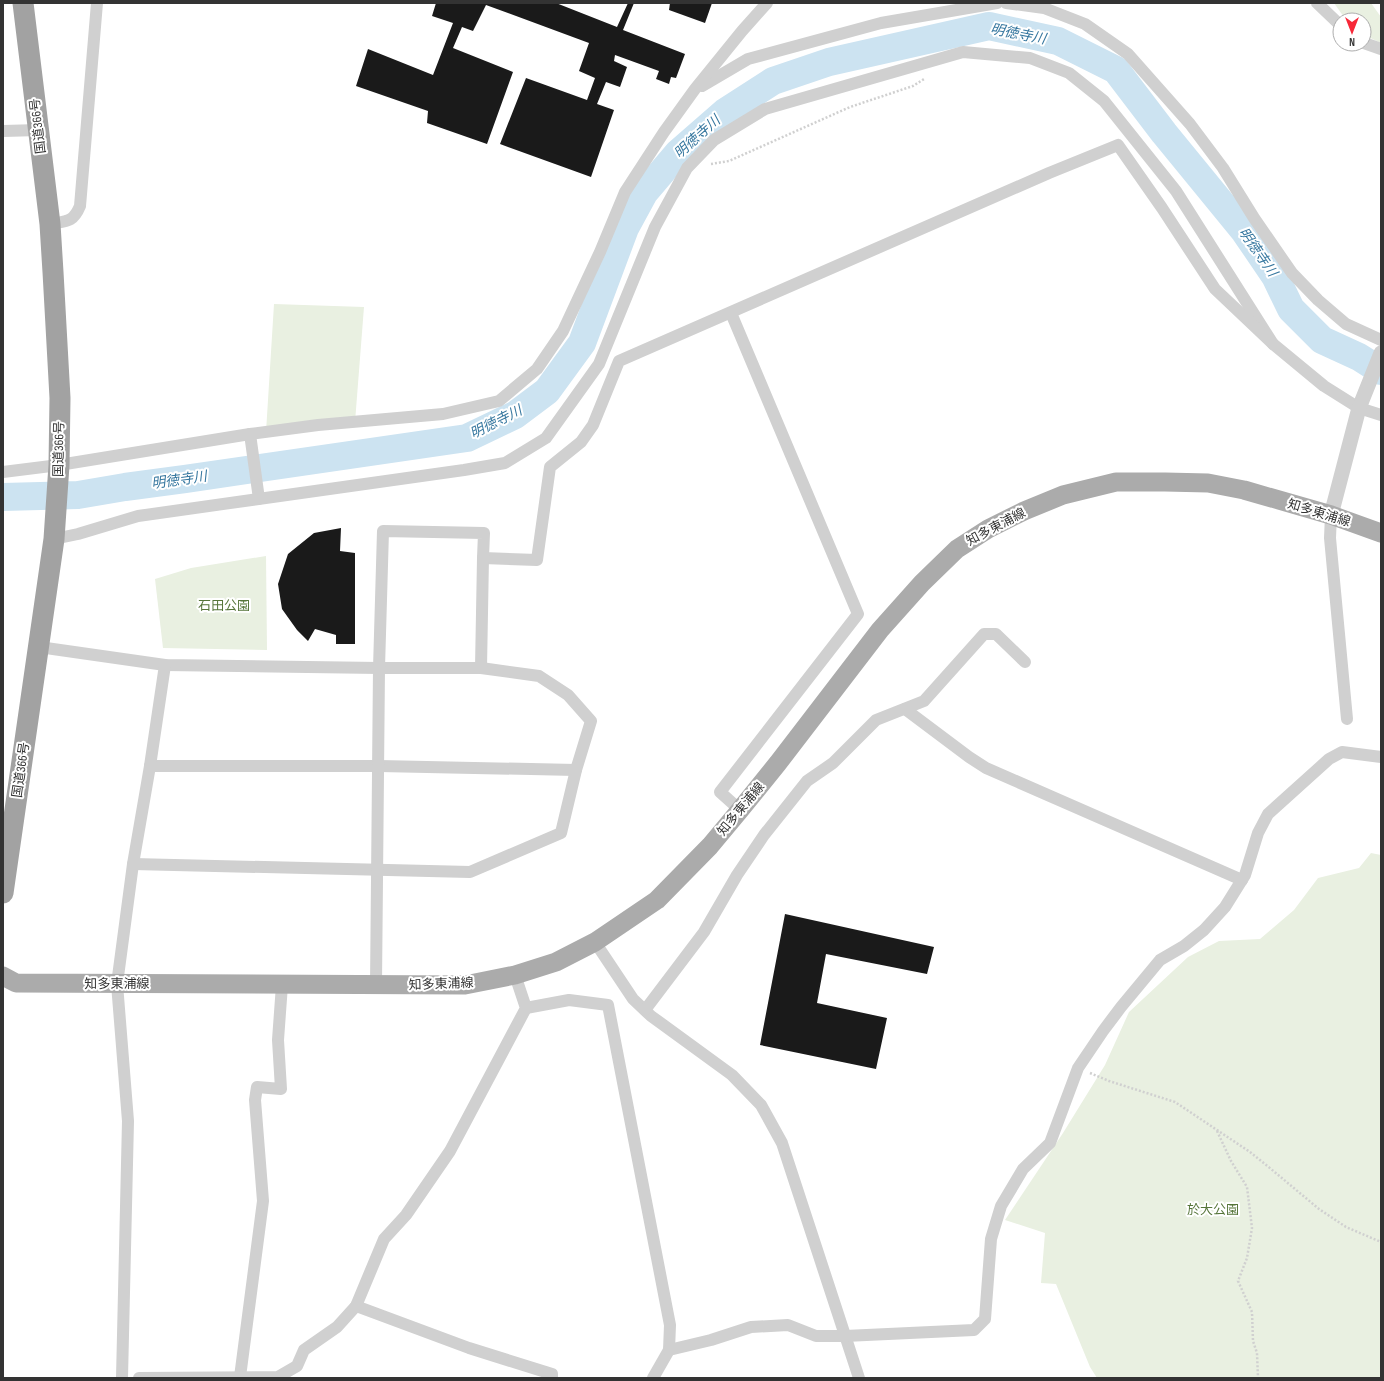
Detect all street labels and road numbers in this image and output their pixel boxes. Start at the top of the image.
street label: 国道366号 [27,97,49,155]
street label: 国道366号 [51,421,67,477]
street label: 知多東浦線 [1286,496,1352,530]
street label: 知多東浦線 [964,505,1028,549]
street label: 国道366号 [9,741,33,799]
street label: 知多東浦線 [714,779,768,839]
street label: 知多東浦線 [408,975,474,993]
street label: 知多東浦線 [84,976,150,992]

